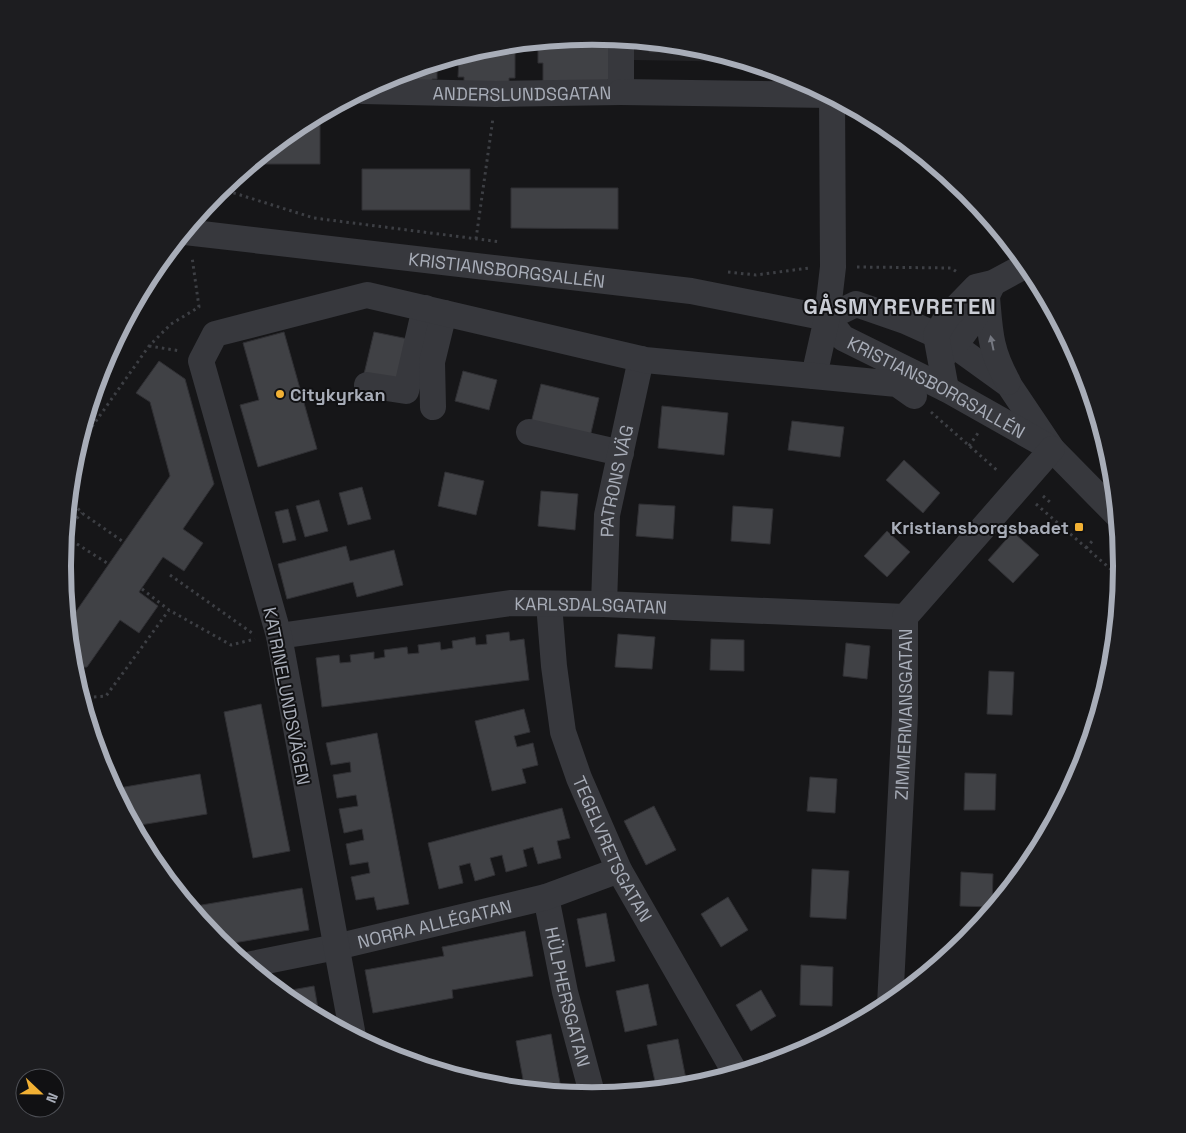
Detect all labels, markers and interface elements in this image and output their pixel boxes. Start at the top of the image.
street label: ANDERSLUNDSGATAN [432,81,611,106]
street label: KRISTIANSBORGSALLÉN [407,247,606,292]
district label: GÅSMYREVRETEN [803,292,997,320]
street label: KRISTIANSBORGSALLÉN [844,331,1029,443]
one-way arrow [988,335,996,350]
place label: Citykyrkan [290,383,386,406]
marker: Citykyrkan [274,388,286,400]
street label: PATRONS VÄG [595,422,638,538]
place label: Kristiansborgsbadet [891,516,1069,539]
marker: Kristiansborgsbadet [1073,521,1085,533]
street label: KARLSDALSGATAN [514,592,668,618]
street label: KATRINELUNDSVÄGEN [258,605,316,787]
street label: ZIMMERMANSGATAN [889,628,917,801]
street label: TEGELVRETSGATAN [568,772,658,926]
street label: NORRA ALLÉGATAN [355,894,514,953]
street label: HÜLPHERSGATAN [541,925,596,1069]
north arrow [15,1068,65,1118]
text: N [42,1090,62,1106]

